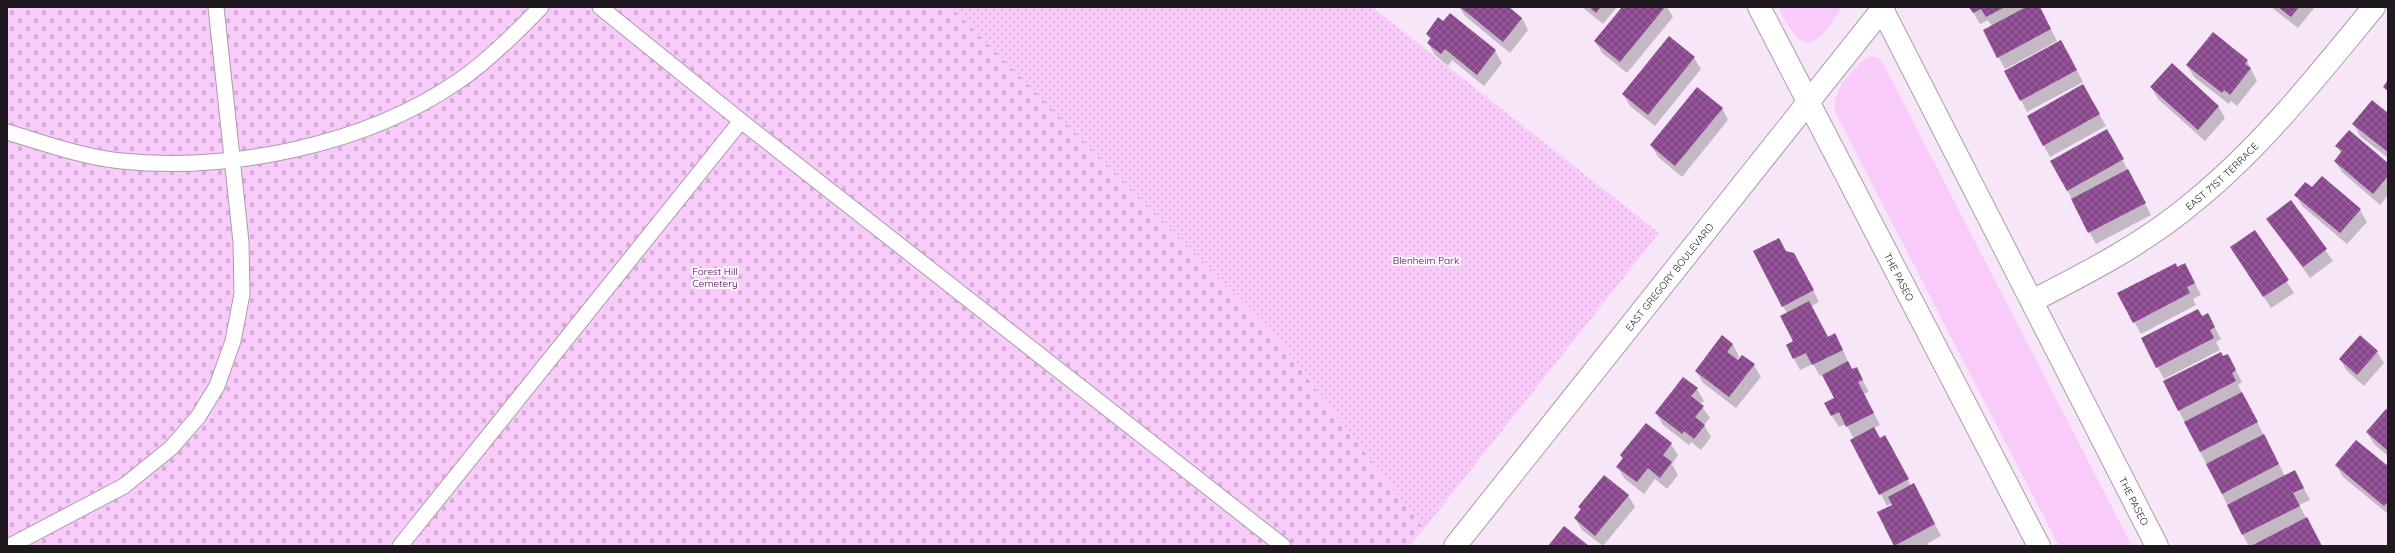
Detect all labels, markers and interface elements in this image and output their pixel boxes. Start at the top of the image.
street label: EAST 71ST TERRACE [2183,140,2261,213]
street label: EAST GREGORY BOULEVARD [1623,221,1717,334]
street label: THE PASEO [1881,251,1917,304]
park label: Blenheim Park [1393,254,1459,267]
park label: Forest Hill Cemetery [692,265,738,290]
street label: THE PASEO [2116,475,2151,528]

